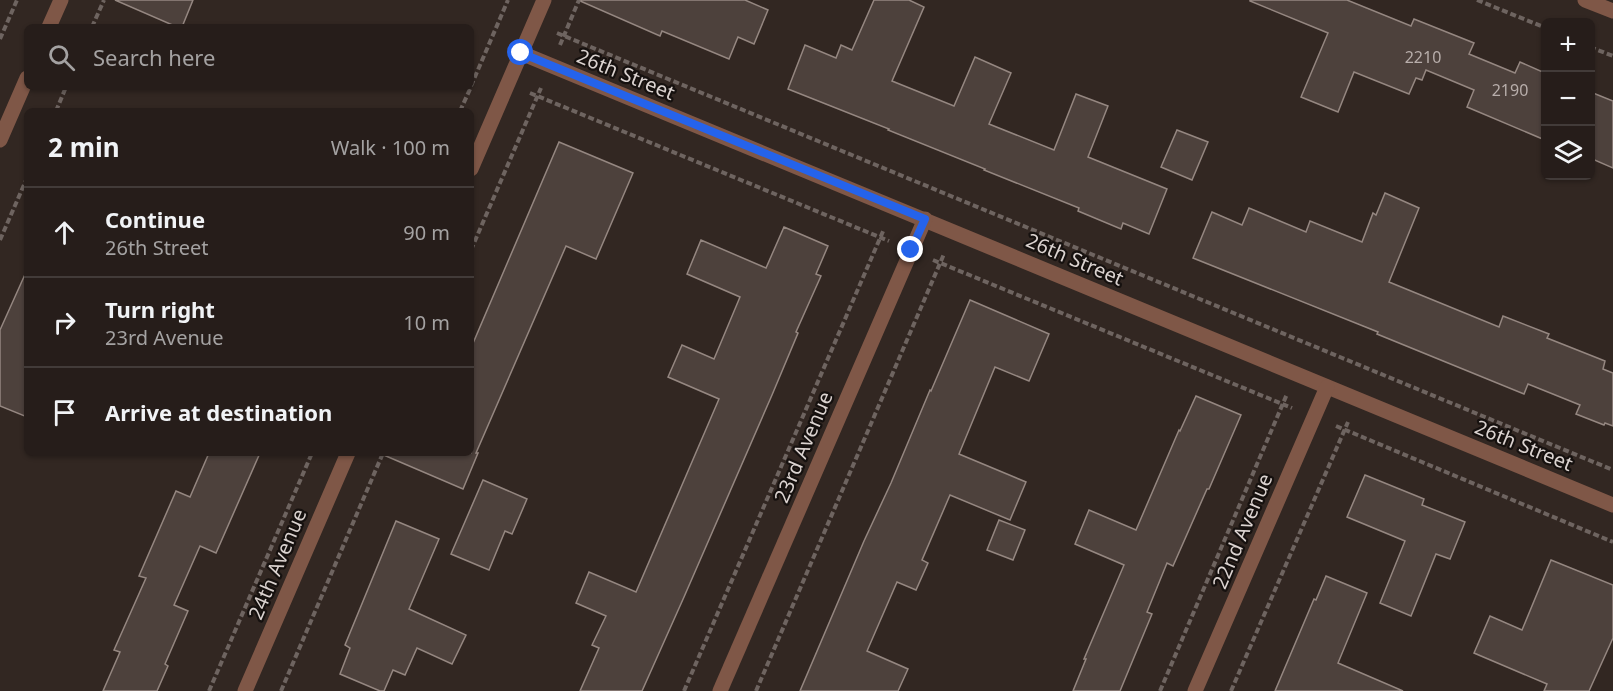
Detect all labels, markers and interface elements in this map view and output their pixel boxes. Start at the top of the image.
map controls [1541,18,1595,180]
button: + [1541,18,1595,72]
search box [24,24,474,90]
route start [507,39,533,65]
icon: search [45,41,78,74]
text: Search here [93,42,215,72]
street label: 26th Street [573,42,679,106]
house number: 2210 [1405,46,1441,68]
button: − [1541,72,1595,126]
house number: 2190 [1492,79,1528,101]
button: layers [1541,126,1595,180]
text: 2 min [48,129,120,165]
text: Walk · 100 m [331,134,450,161]
text: Continue [105,204,205,234]
icon: ahead [48,216,81,249]
text: 90 m [403,219,450,246]
street label: 26th Street [1022,226,1128,292]
text: 26th Street [105,234,209,261]
route end [897,236,923,262]
text: Turn right [105,294,215,324]
icon: right [48,306,81,339]
text: 10 m [403,309,450,336]
text: 23rd Avenue [105,324,223,351]
street label: 23rd Avenue [767,387,839,507]
icon: arrive [48,396,81,429]
text: Arrive at destination [105,397,332,427]
street label: 26th Street [1471,413,1577,477]
street label: 22nd Avenue [1206,469,1278,593]
street label: 24th Avenue [242,504,312,624]

